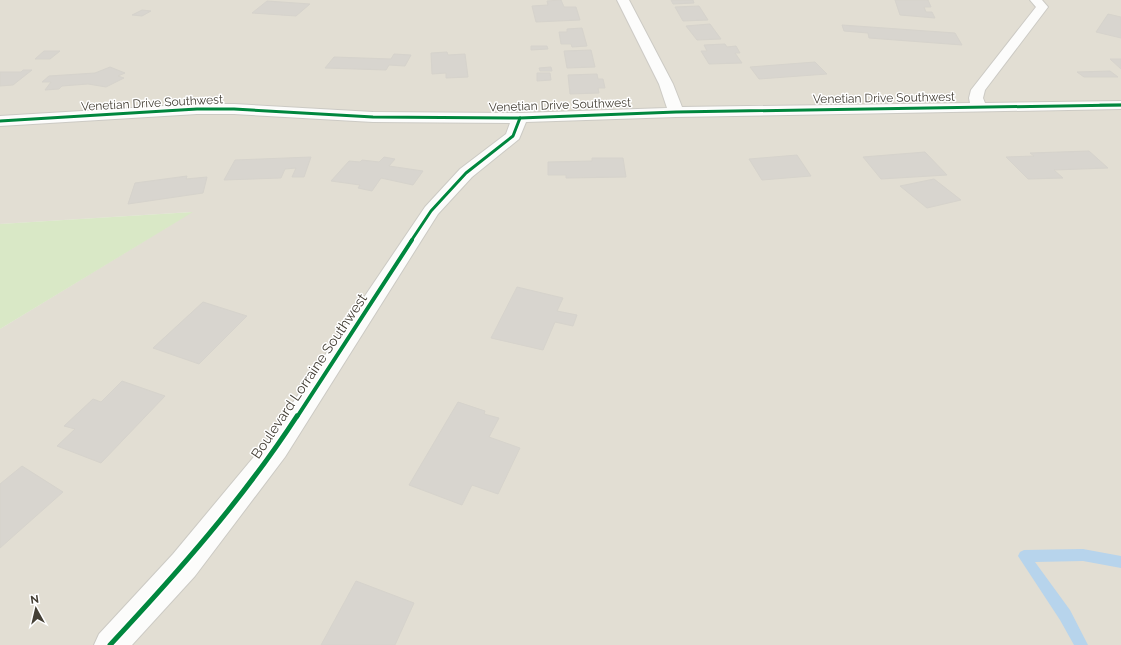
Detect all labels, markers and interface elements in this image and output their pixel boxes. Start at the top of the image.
street label: Venetian Drive Southwest [813,90,955,106]
street label: Venetian Drive Southwest [81,92,223,114]
street label: Venetian Drive Southwest [489,96,631,114]
street label: Boulevard Lorraine Southwest [248,290,370,461]
north arrow [16,589,56,629]
text: N [30,593,40,607]

